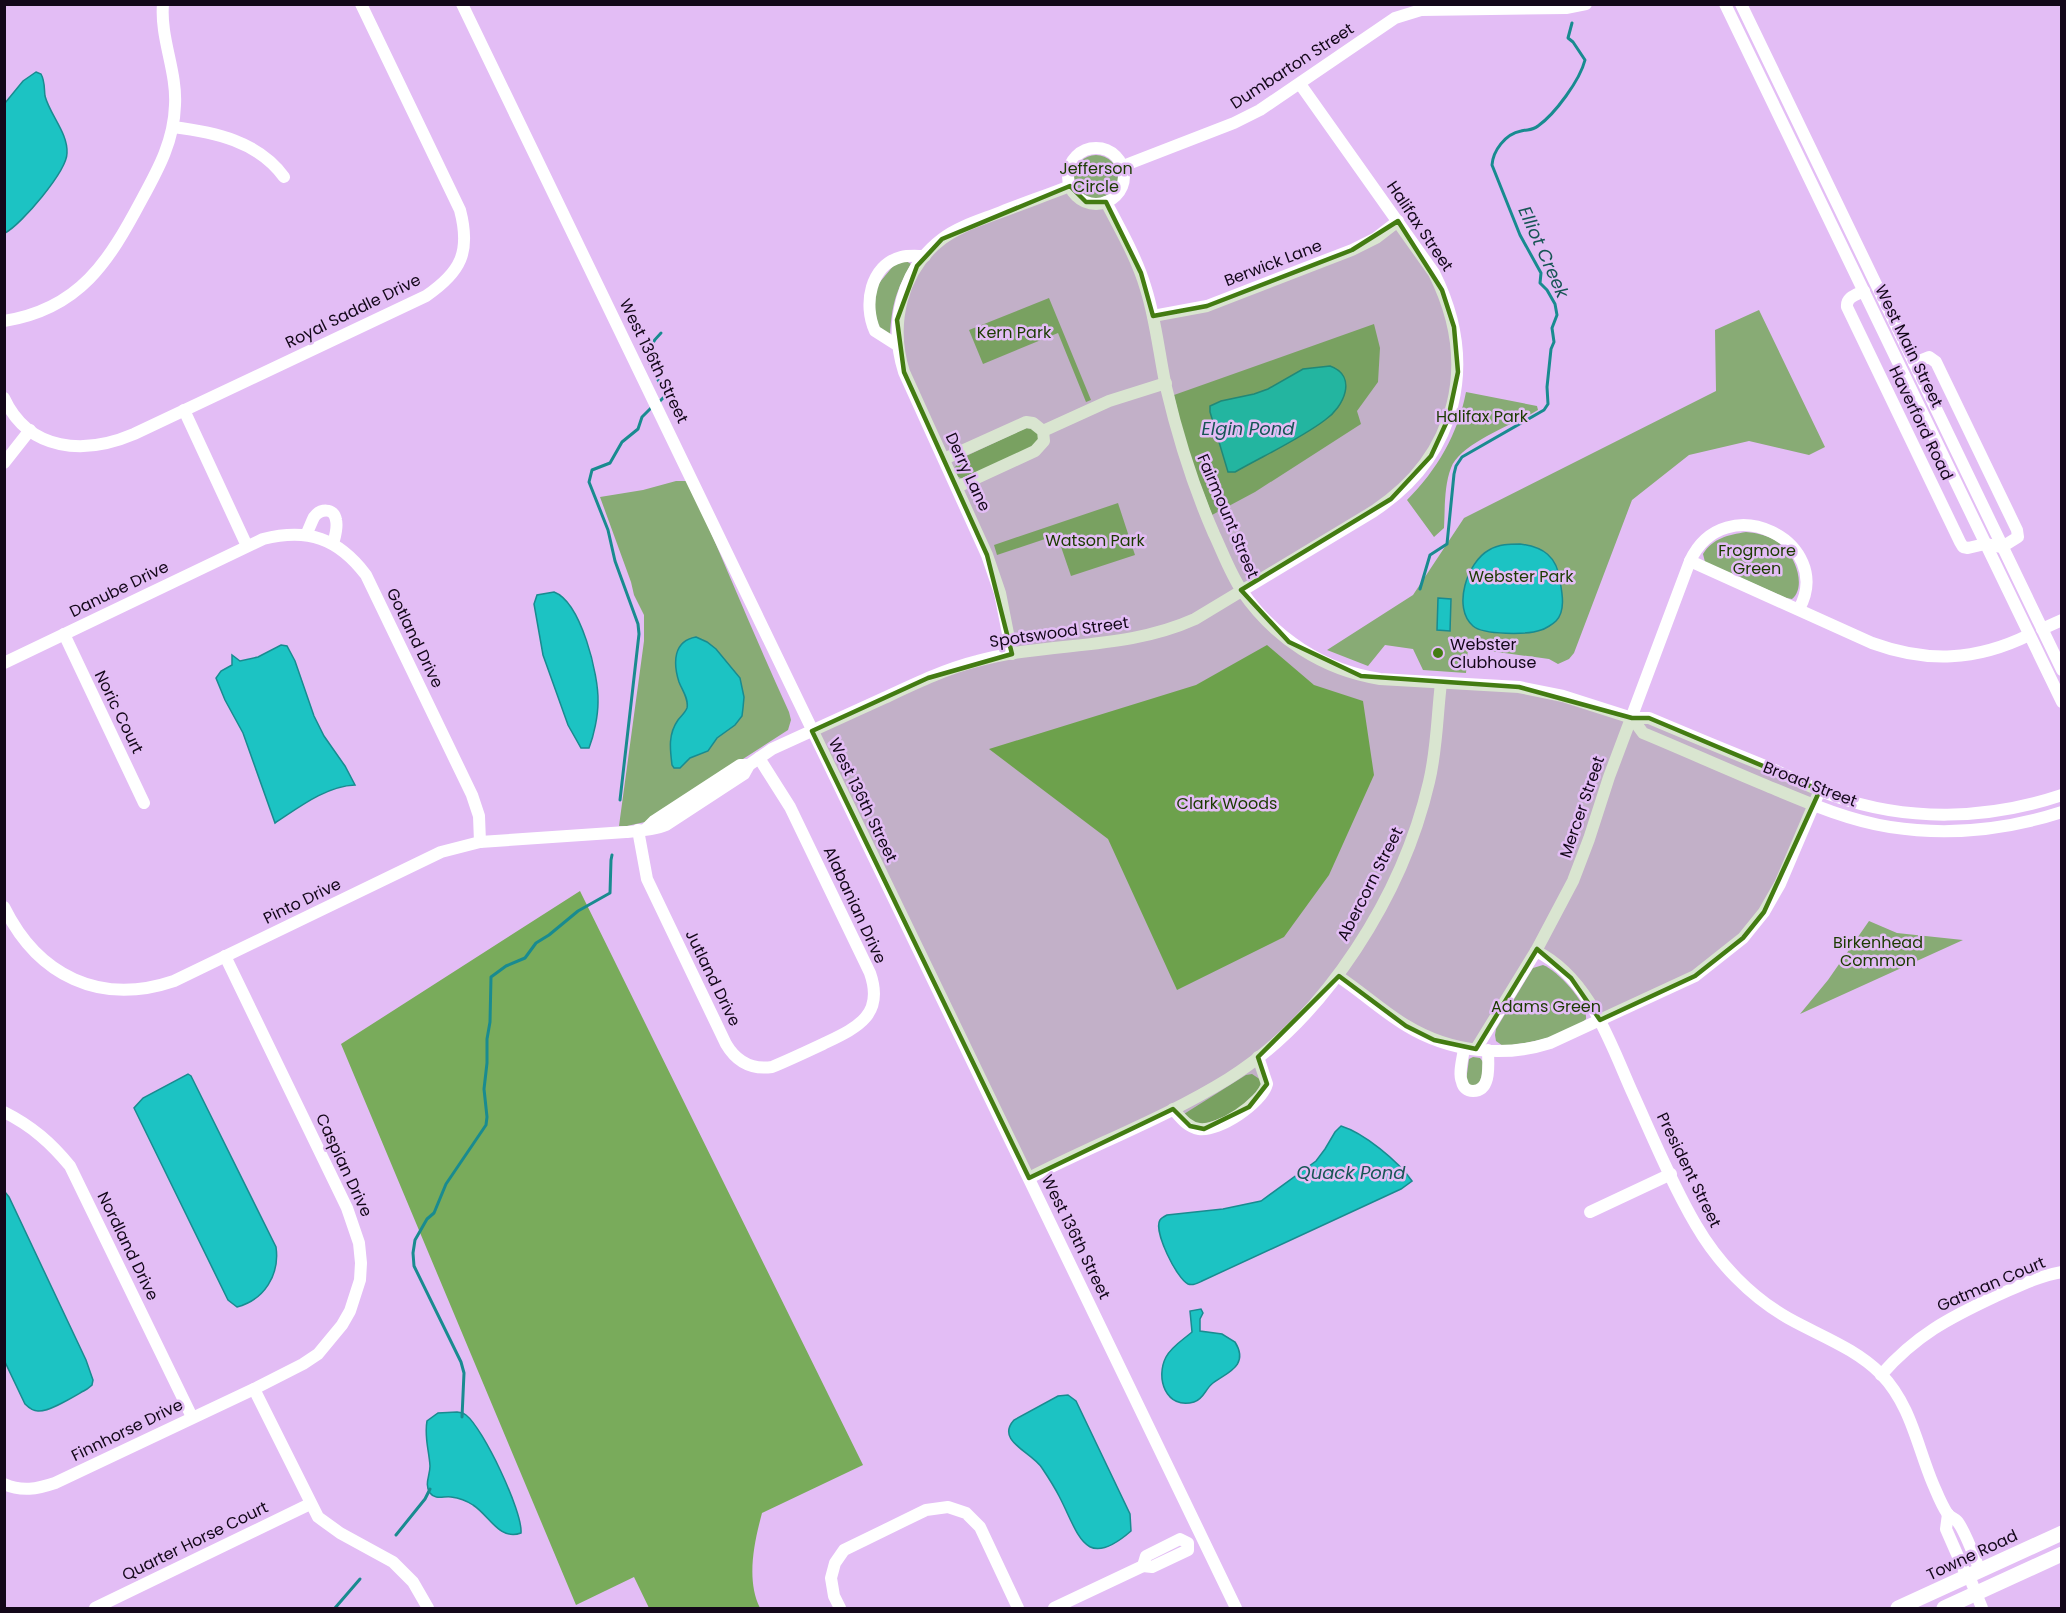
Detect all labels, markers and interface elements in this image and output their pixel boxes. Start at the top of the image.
street label: Dumbarton Street [1226,17,1358,115]
park label: Jefferson Circle [1059,157,1133,198]
street label: Halifax Street [1381,176,1459,276]
water label: Elliot Creek [1513,202,1576,303]
street label: Berwick Lane [1221,234,1325,292]
street label: Royal Saddle Drive [281,268,425,354]
street label: West Main Street [1869,281,1949,411]
street label: West 136th Street [614,295,694,427]
park label: Kern Park [977,321,1052,344]
street label: Haverford Road [1883,362,1959,484]
park label: Halifax Park [1436,405,1529,428]
water label: Elgin Pond [1202,416,1295,441]
street label: Derry Lane [940,429,996,515]
street label: Fairmount Street [1191,450,1265,582]
park label: Watson Park [1045,529,1146,552]
park label: Frogmore Green [1718,539,1796,580]
street label: Danube Drive [66,555,173,623]
park label: Webster Park [1469,565,1574,588]
street label: Gotland Drive [381,584,449,692]
street label: Spotswood Street [988,611,1130,653]
place label: Webster Clubhouse [1450,633,1536,674]
marker: Webster Clubhouse [1431,646,1445,660]
street label: Noric Court [89,667,149,758]
street label: West 136th Street [823,734,903,866]
street label: Mercer Street [1554,753,1610,861]
street label: Broad Street [1760,756,1860,812]
park label: Clark Woods [1177,792,1277,815]
street label: Abercorn Street [1331,823,1409,945]
street label: Alabanian Drive [818,843,892,967]
street label: Pinto Drive [259,872,345,930]
street label: Jutland Drive [680,926,746,1030]
park label: Birkenhead Common [1833,931,1923,972]
park label: Adams Green [1491,995,1601,1018]
street label: President Street [1651,1109,1727,1232]
street label: Caspian Drive [310,1110,378,1221]
water label: Quack Pond [1296,1160,1406,1185]
street label: West 136th Street [1036,1171,1116,1303]
street label: Nordland Drive [92,1188,164,1304]
street label: Gatman Court [1933,1251,2049,1317]
street label: Finnhorse Drive [67,1393,187,1467]
street label: Quarter Horse Court [118,1496,272,1586]
street label: Towne Road [1923,1524,2021,1586]

